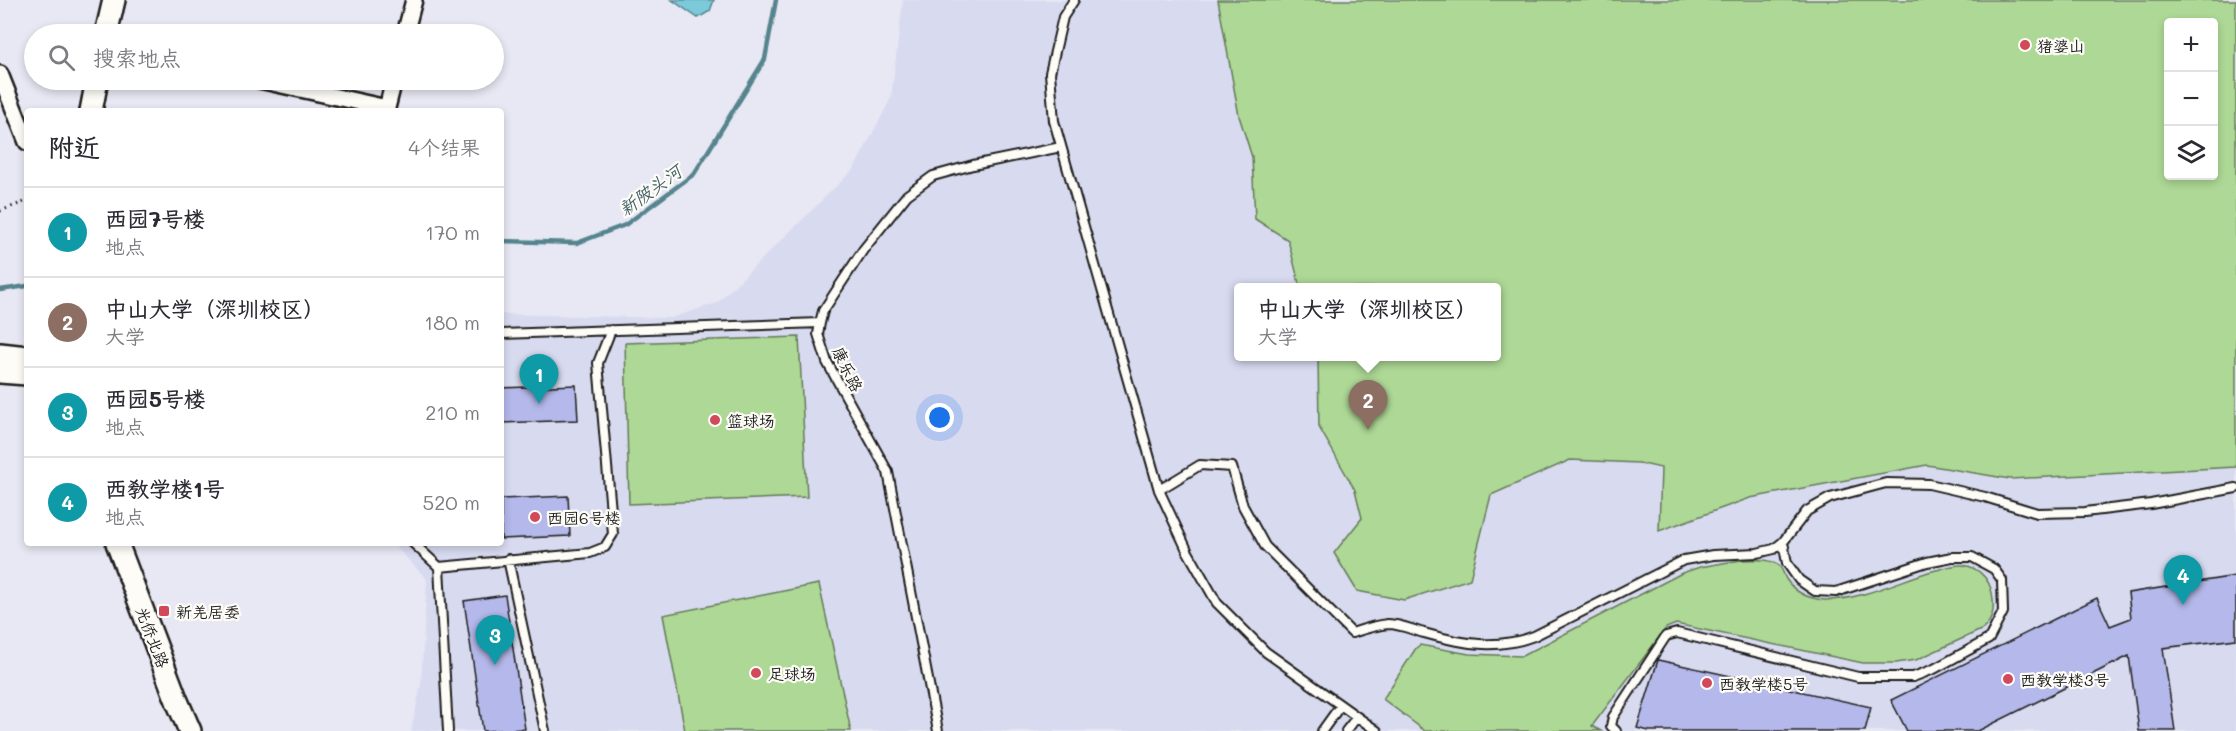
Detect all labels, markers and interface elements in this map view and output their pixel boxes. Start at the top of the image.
map controls [2164,18,2218,180]
button: + [2164,18,2218,72]
search box [24,24,504,90]
place label: 猪婆山 [2037,35,2085,56]
marker: 猪婆山 [2018,38,2032,52]
icon: search [45,41,78,74]
text: 搜索地点 [93,43,181,72]
button: − [2164,72,2218,126]
button: layers [2164,126,2218,180]
text: 附近 [48,130,100,164]
text: 4个结果 [408,134,480,160]
water label: 新陂头河 [614,157,689,221]
text: 西园7号楼 [105,204,205,233]
text: 1 [63,219,72,245]
text: 170 m [425,219,480,245]
text: 地点 [105,233,145,259]
popup [1234,283,1501,361]
text: 中山大学（深圳校区） [105,294,325,323]
text: 中山大学（深圳校区） [1257,294,1478,323]
text: 2 [62,309,73,335]
text: 180 m [424,309,480,335]
text: 大学 [105,323,145,349]
text: 大学 [1257,323,1297,349]
street label: 康乐路 [828,343,868,395]
pin: 1 [520,354,558,404]
pin: 2 [1348,380,1388,430]
text: 西园5号楼 [105,384,206,413]
text: 3 [62,399,74,425]
text: 210 m [425,399,480,425]
your location [925,403,954,432]
place label: 篮球场 [727,410,775,431]
text: 地点 [105,413,145,439]
marker: 篮球场 [708,413,722,427]
text: 西教学楼1号 [105,474,225,503]
text: 4 [61,489,74,515]
text: 520 m [423,489,480,515]
text: 地点 [105,503,145,529]
place label: 西园6号楼 [547,507,621,528]
marker: 西园6号楼 [528,510,542,524]
pin: 4 [2164,556,2202,605]
place label: 新羌居委 [176,601,240,622]
street label: 光侨北路 [132,603,174,671]
marker: 新羌居委 [157,604,171,618]
pin: 3 [476,616,514,665]
place label: 足球场 [768,663,816,684]
marker: 足球场 [749,666,763,680]
place label: 西教学楼3号 [2020,669,2109,690]
marker: 西教学楼3号 [2001,672,2015,686]
place label: 西教学楼5号 [1719,673,1808,694]
marker: 西教学楼5号 [1700,676,1714,690]

